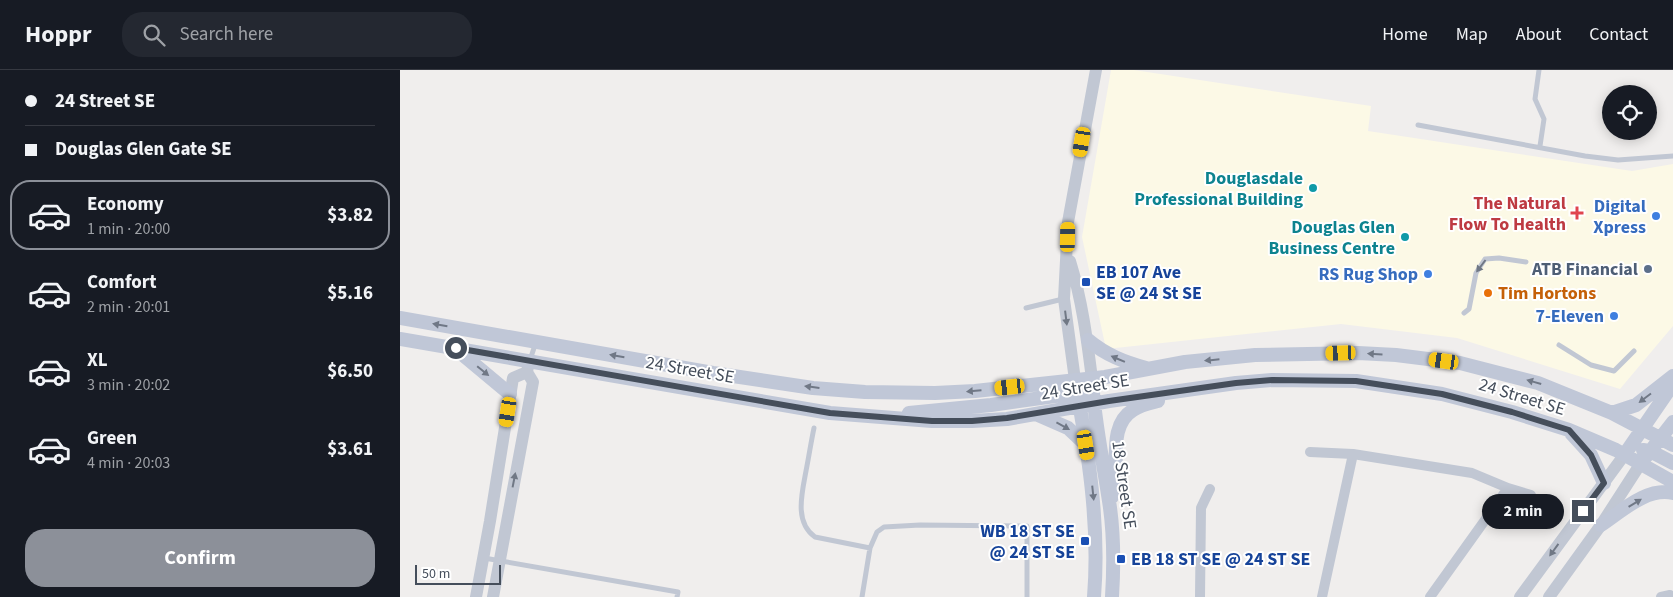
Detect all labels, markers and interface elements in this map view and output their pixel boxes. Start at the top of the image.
search box [122,12,472,57]
text: Hoppr [25,17,92,52]
icon: search [140,21,168,49]
text: Search here [180,21,273,48]
text: Home [1382,22,1428,47]
text: Map [1456,22,1488,47]
text: About [1516,22,1561,47]
text: Contact [1589,22,1648,47]
map controls [1602,85,1657,140]
button: locate [1602,85,1657,140]
text: 24 Street SE [55,88,155,115]
car [1072,126,1091,158]
text: Douglas Glen Gate SE [55,136,232,163]
place label: Douglasdale Professional Building [1134,166,1303,212]
marker: Douglasdale Professional Building [1307,182,1319,194]
text: Economy [87,191,164,218]
place label: The Natural Flow To Health [1449,191,1566,237]
icon: car [27,193,72,238]
place label: Digital Xpress [1593,194,1646,240]
text: $3.82 [327,202,373,229]
marker: The Natural Flow To Health [1570,206,1584,220]
marker: Digital Xpress [1650,210,1662,222]
place label: Douglas Glen Business Centre [1268,215,1395,261]
text: 1 min · 20:00 [87,218,170,240]
car [1060,222,1075,252]
marker: Douglas Glen Business Centre [1399,231,1411,243]
place label: ATB Financial [1531,257,1638,282]
one-way arrow [1476,259,1486,272]
place label: EB 107 Ave SE @ 24 St SE [1096,260,1202,306]
place label: RS Rug Shop [1319,262,1418,287]
marker: ATB Financial [1642,263,1654,275]
marker: RS Rug Shop [1422,268,1434,280]
text: Comfort [87,269,157,296]
icon: car [27,271,72,316]
marker: EB 107 Ave SE @ 24 St SE [1080,276,1092,288]
text: $5.16 [327,280,373,307]
place label: Tim Hortons [1498,281,1596,306]
marker: Tim Hortons [1482,287,1494,299]
text: 2 min · 20:01 [87,296,170,318]
place label: 7-Eleven [1535,304,1604,329]
marker: 7-Eleven [1608,310,1620,322]
one-way arrow [1062,311,1070,327]
one-way arrow [431,320,447,328]
route start [445,337,467,359]
car [1325,345,1356,361]
text: XL [87,347,108,374]
icon: car [27,349,72,394]
one-way arrow [1366,349,1382,357]
street label: 24 Street SE [644,350,736,390]
car [1428,351,1459,371]
one-way arrow [608,352,624,360]
one-way arrow [1110,355,1125,363]
one-way arrow [1204,356,1220,364]
text: $6.50 [327,358,373,385]
one-way arrow [477,365,490,376]
street label: 24 Street SE [1039,368,1131,406]
street label: 24 Street SE [1476,372,1568,422]
text: 3 min · 20:02 [87,374,170,396]
car [994,378,1025,396]
one-way arrow [1526,378,1541,386]
one-way arrow [803,383,819,391]
one-way arrow [966,387,982,395]
one-way arrow [1638,393,1652,403]
car [498,396,517,428]
one-way arrow [1056,422,1071,430]
text: Green [87,425,137,452]
icon: car [27,427,72,472]
car [1076,429,1095,461]
text: $3.61 [327,436,373,463]
street label: 18 Street SE [1105,439,1143,531]
text: 4 min · 20:03 [87,452,170,474]
one-way arrow [510,473,518,488]
one-way arrow [1089,485,1097,501]
callout: 2 min [1483,494,1566,528]
one-way arrow [1629,498,1642,507]
text: 2 min [1504,500,1542,522]
route end [1572,500,1594,522]
place label: WB 18 ST SE @ 24 ST SE [980,519,1075,565]
button: Confirm [25,529,375,587]
marker: WB 18 ST SE @ 24 ST SE [1079,535,1091,547]
one-way arrow [1549,543,1559,557]
place label: EB 18 ST SE @ 24 ST SE [1131,547,1310,572]
marker: EB 18 ST SE @ 24 ST SE [1115,553,1127,565]
scale bar [415,562,501,585]
text: 50 m [422,564,450,584]

